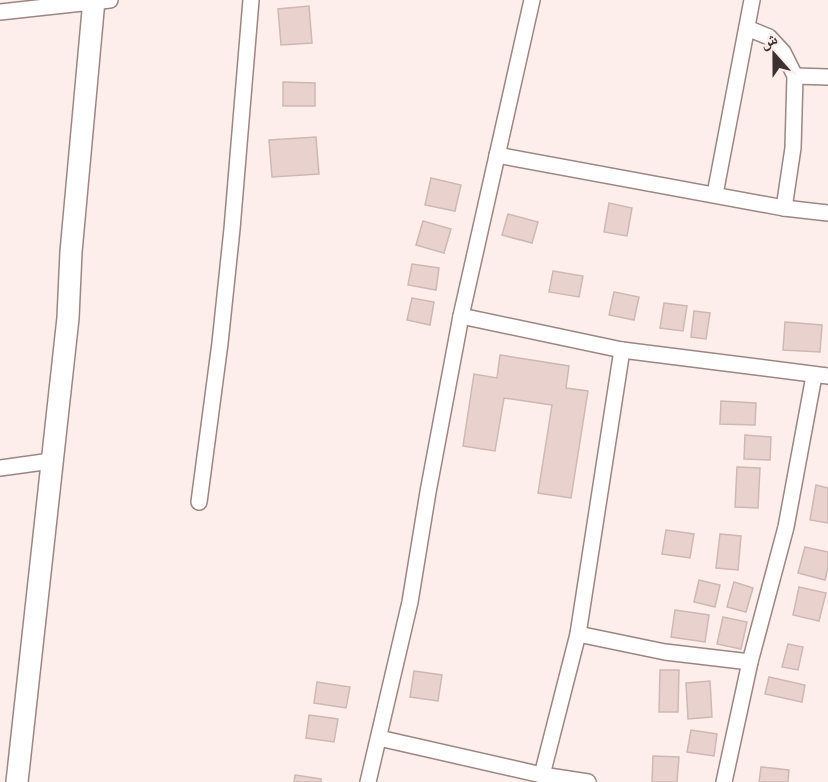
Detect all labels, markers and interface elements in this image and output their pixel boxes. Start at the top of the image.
north arrow [744,24,804,84]
text: ش [757,28,780,52]

